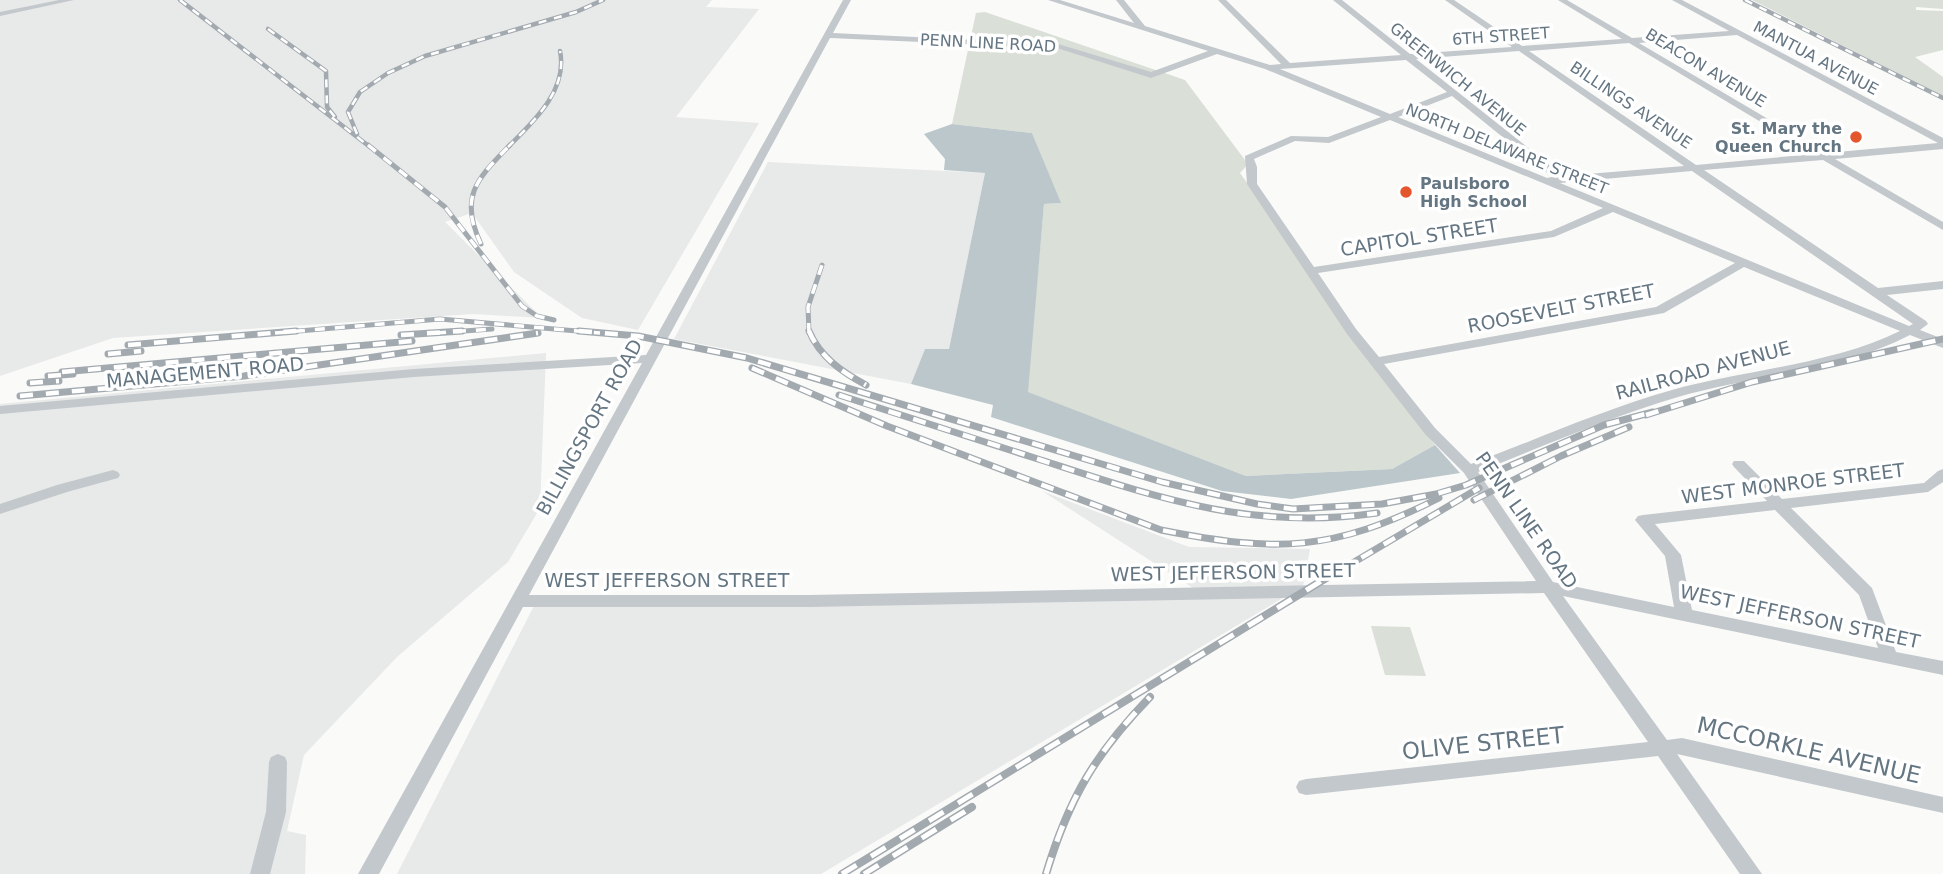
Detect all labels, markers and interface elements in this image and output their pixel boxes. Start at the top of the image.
street label: MANTUA AVENUE [1750,17,1882,99]
street label: GREENWICH AVENUE [1386,18,1530,140]
street label: 6TH STREET [1451,23,1551,49]
street label: BEACON AVENUE [1642,24,1770,112]
street label: PENN LINE ROAD [919,30,1057,56]
street label: BILLINGS AVENUE [1567,57,1695,153]
street label: NORTH DELAWARE STREET [1403,100,1611,198]
place label: St. Mary the Queen Church [1715,119,1842,156]
marker: St. Mary the Queen Church [1848,129,1864,145]
place label: Paulsboro High School [1420,174,1527,211]
marker: Paulsboro High School [1398,184,1414,200]
street label: CAPITOL STREET [1339,214,1500,260]
street label: ROOSEVELT STREET [1466,279,1657,337]
street label: BILLINGSPORT ROAD [531,335,647,519]
street label: RAILROAD AVENUE [1613,336,1793,404]
street label: MANAGEMENT ROAD [105,352,305,392]
street label: PENN LINE ROAD [1472,447,1582,593]
street label: WEST MONROE STREET [1680,458,1906,508]
street label: WEST JEFFERSON STREET [1110,559,1356,585]
street label: WEST JEFFERSON STREET [545,569,790,591]
street label: WEST JEFFERSON STREET [1678,580,1922,652]
street label: MCCORKLE AVENUE [1695,712,1923,788]
street label: OLIVE STREET [1401,721,1566,764]

